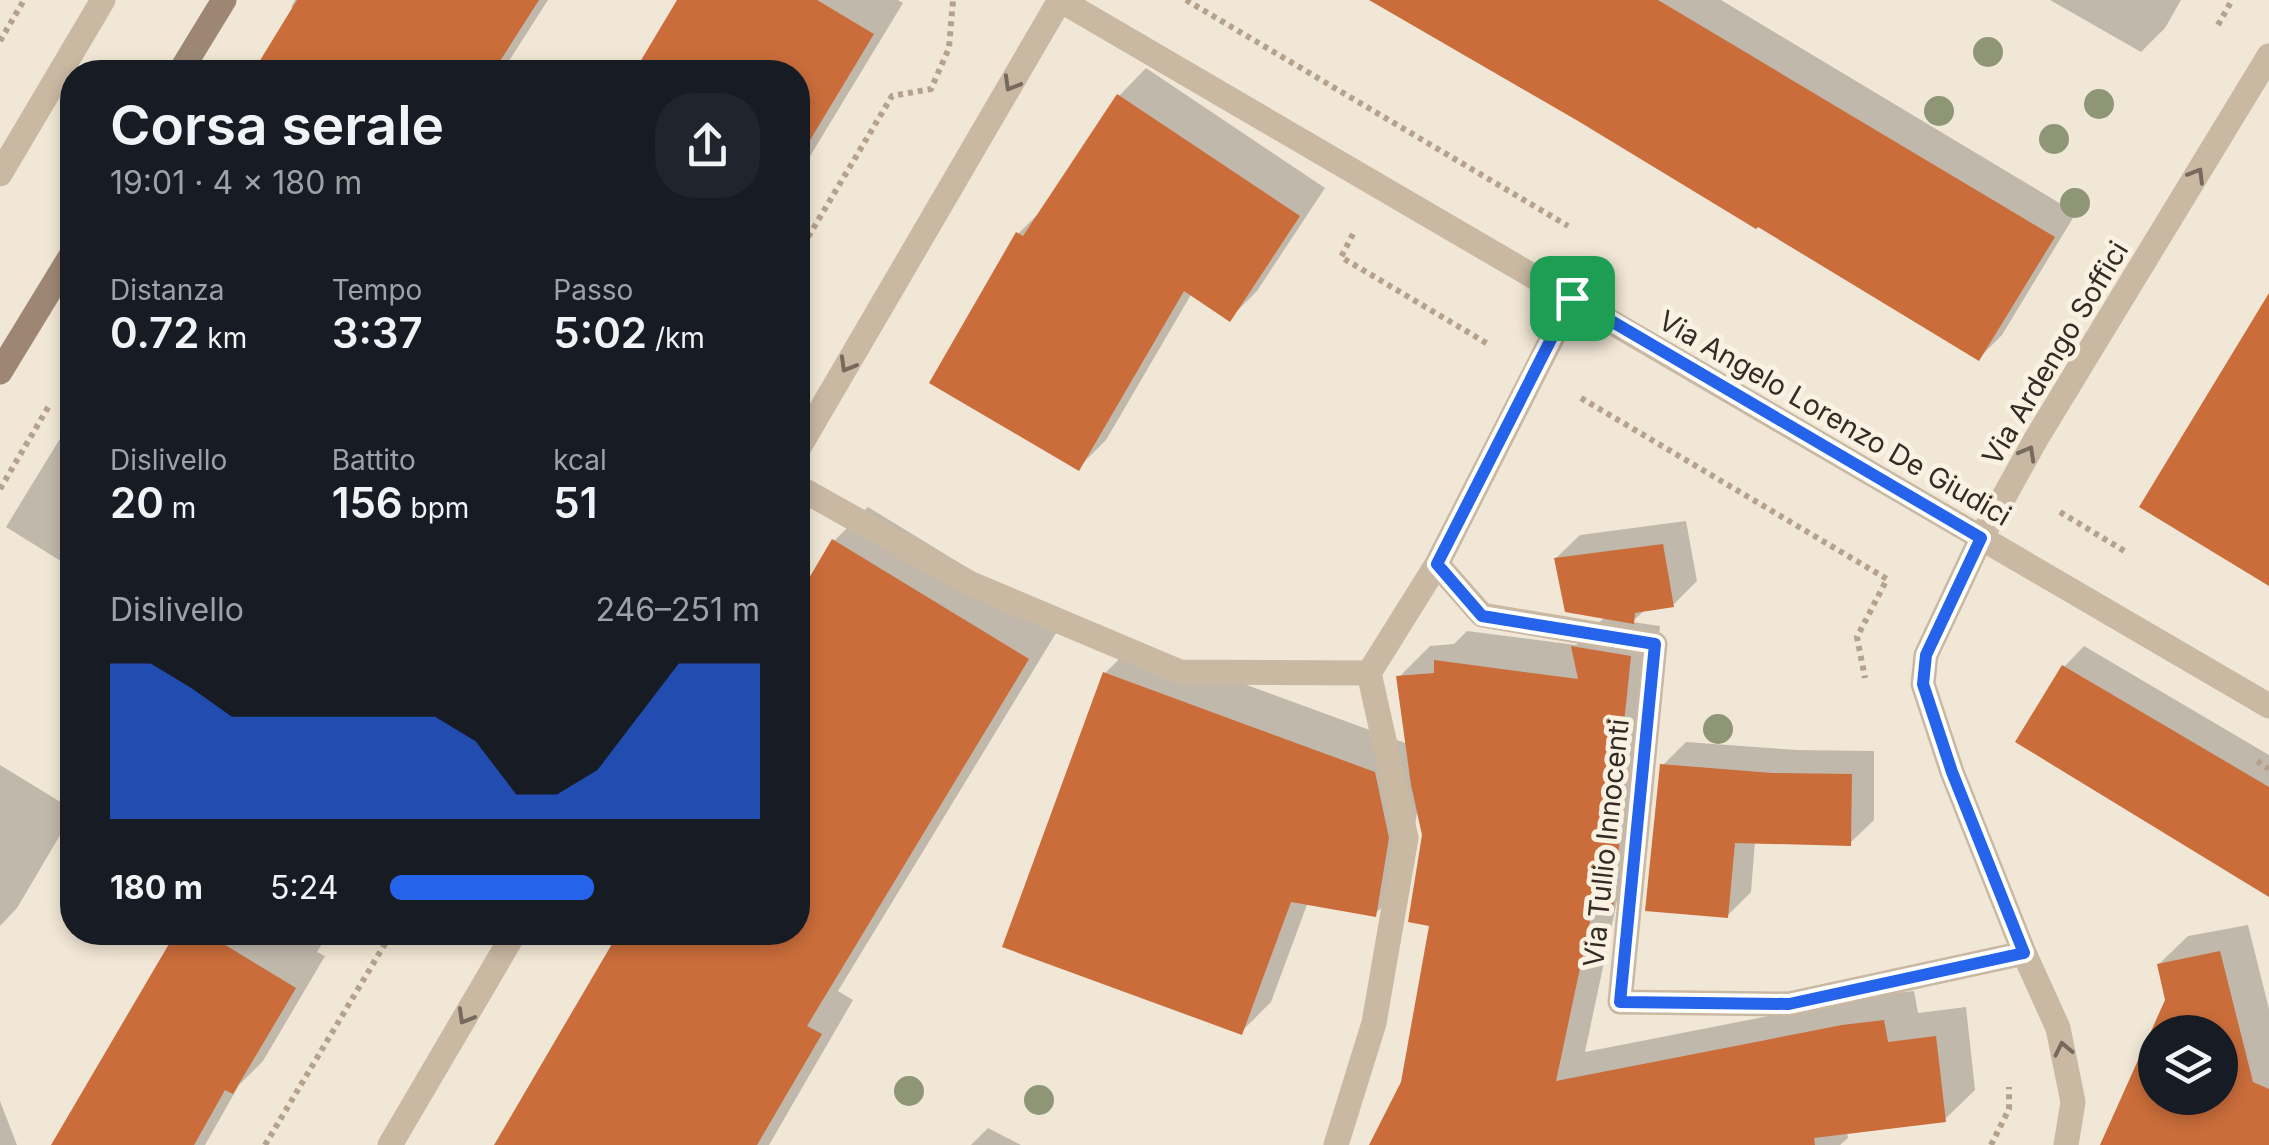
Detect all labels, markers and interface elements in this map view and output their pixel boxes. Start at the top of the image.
one-way arrow [1004,73,1023,91]
text: Corsa serale [110,92,444,158]
button: share [655,93,760,198]
text: 19:01 · 4 × 180 m [110,163,362,202]
one-way arrow [2185,168,2204,186]
street label: Via Ardengo Soffici [1975,235,2135,471]
pin [1530,256,1615,341]
icon: arrive [1545,271,1600,326]
text: Distanza [110,273,225,307]
text: Tempo [332,273,422,307]
text: Passo [553,273,633,307]
street label: Via Angelo Lorenzo De Giudici [1653,303,2017,533]
text: 0.72 [110,307,199,358]
text: 3:37 [332,307,423,358]
text: 5:02 [553,307,647,358]
text: km [199,321,247,355]
text: /km [647,321,705,355]
one-way arrow [840,354,859,372]
text: Dislivello [110,443,227,477]
text: Battito [332,443,416,477]
text: kcal [553,443,607,477]
one-way arrow [2016,446,2036,464]
text: 20 [110,477,164,528]
text: 156 [332,477,403,528]
text: 51 [553,477,598,528]
text: m [164,491,196,525]
text: bpm [403,491,469,525]
text: Dislivello [110,590,244,629]
text: 246–251 m [595,590,760,629]
street label: Via Tullio Innocenti [1576,717,1636,969]
text: 180 m [110,868,203,907]
text: 5:24 [270,868,338,907]
one-way arrow [458,1006,478,1024]
map controls [2138,1015,2238,1115]
button: layers [2138,1015,2238,1115]
one-way arrow [2053,1041,2074,1058]

